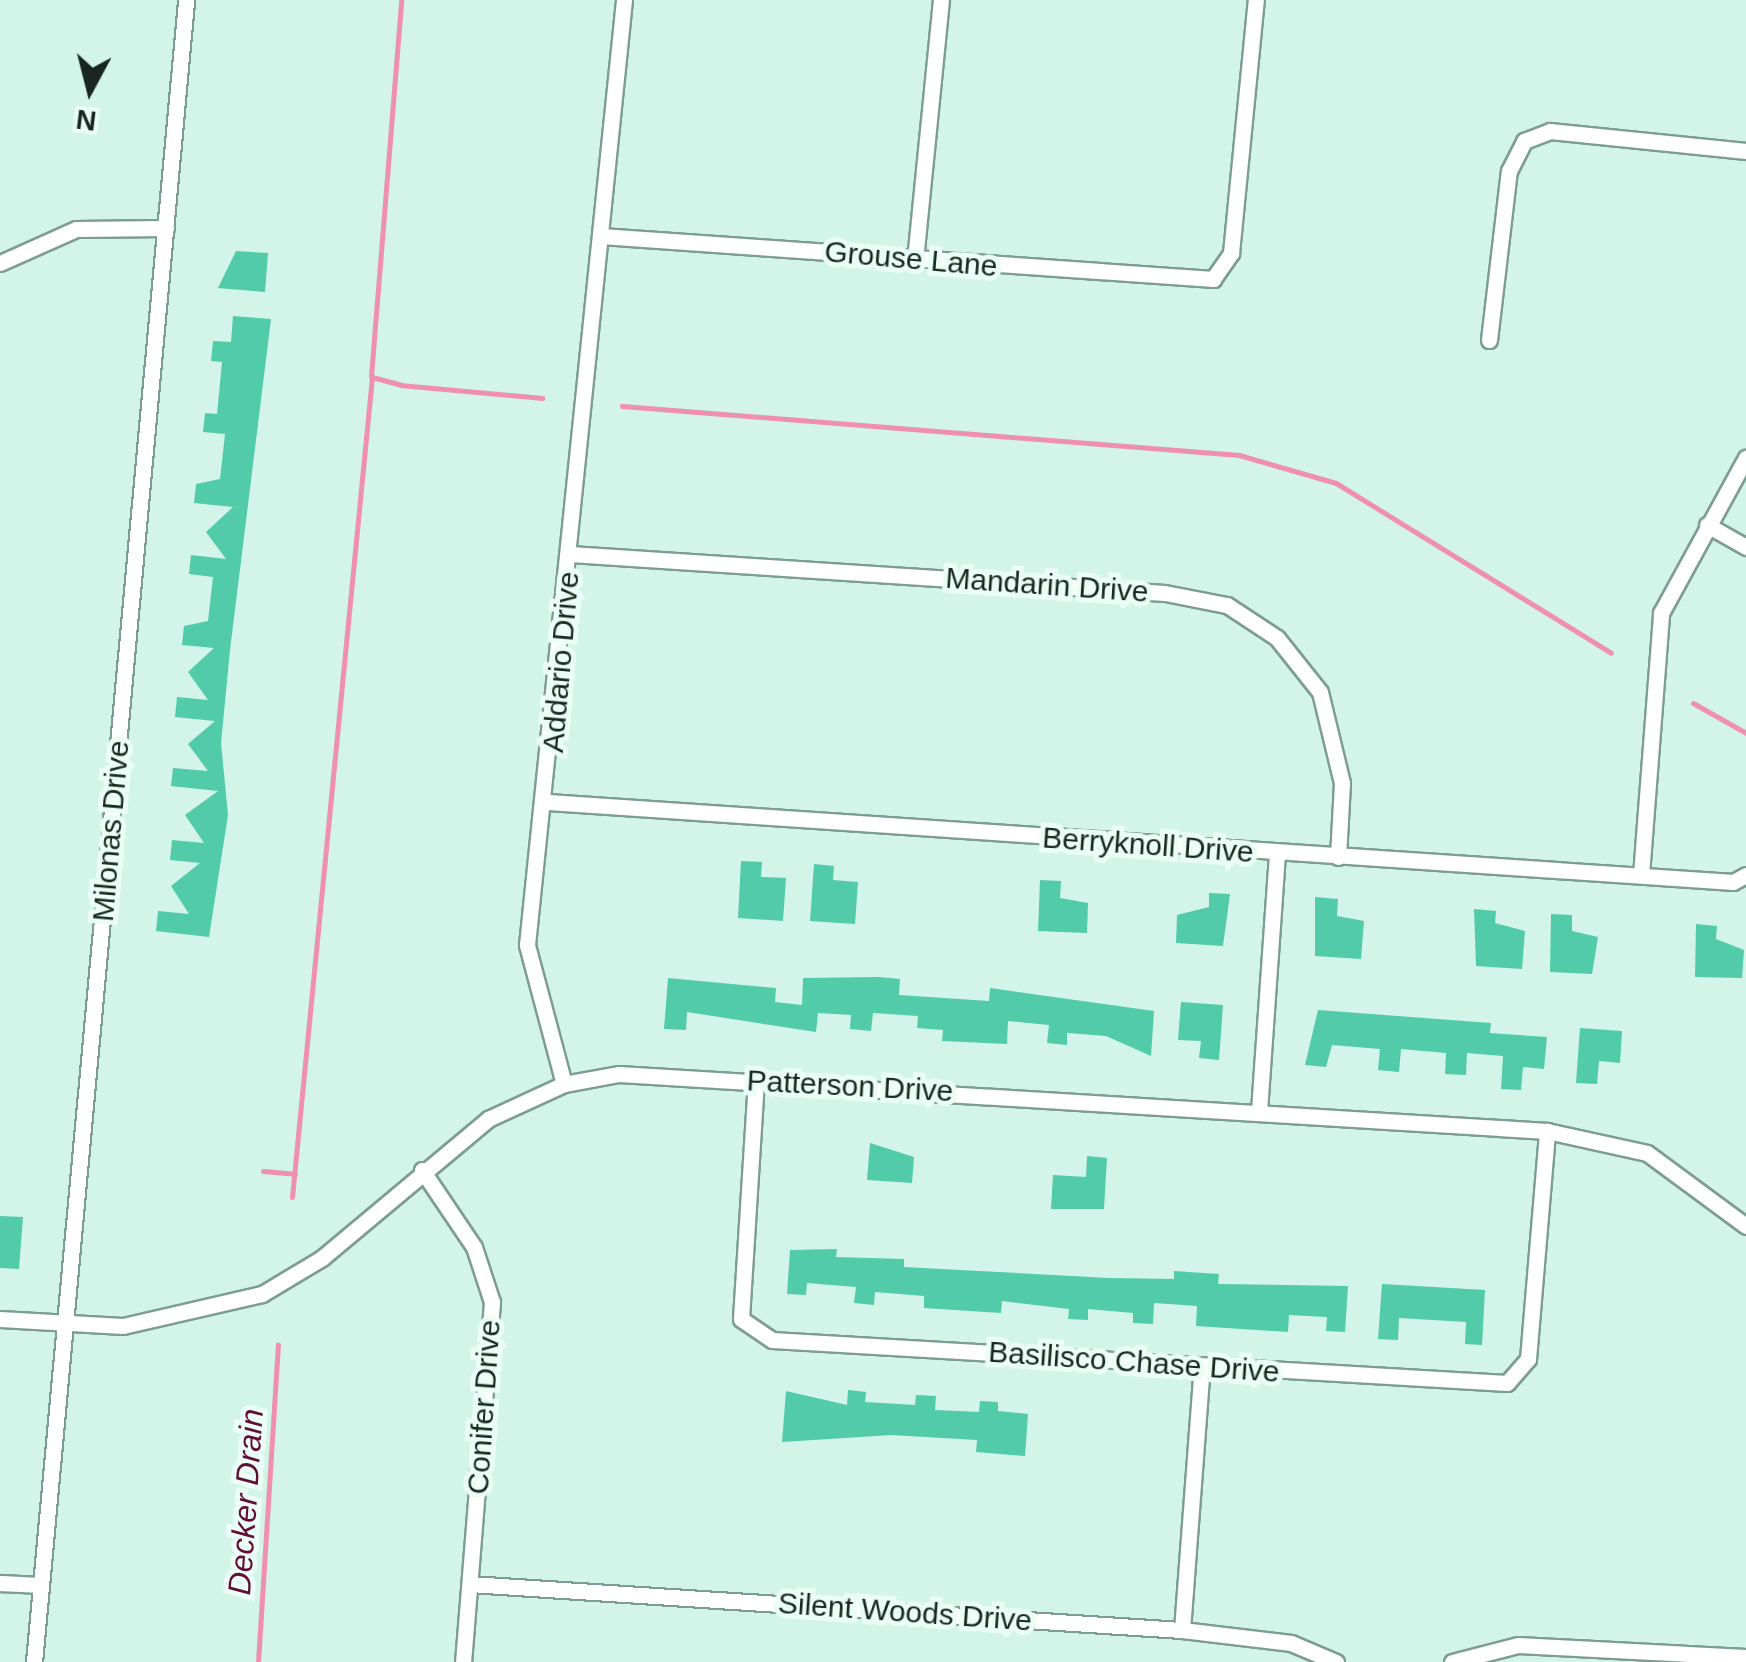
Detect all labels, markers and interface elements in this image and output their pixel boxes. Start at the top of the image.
north arrow [40,40,140,140]
text: N [74,104,98,137]
street label: Grouse Lane [823,234,999,284]
street label: Mandarin Drive [944,560,1150,610]
street label: Addario Drive [535,570,587,754]
street label: Milonas Drive [85,739,137,923]
street label: Berryknoll Drive [1041,820,1255,870]
street label: Patterson Drive [746,1063,954,1109]
street label: Conifer Drive [460,1318,508,1496]
street label: Basilisco Chase Drive [987,1334,1281,1390]
water label: Decker Drain [220,1408,272,1596]
street label: Silent Woods Drive [777,1585,1033,1639]

